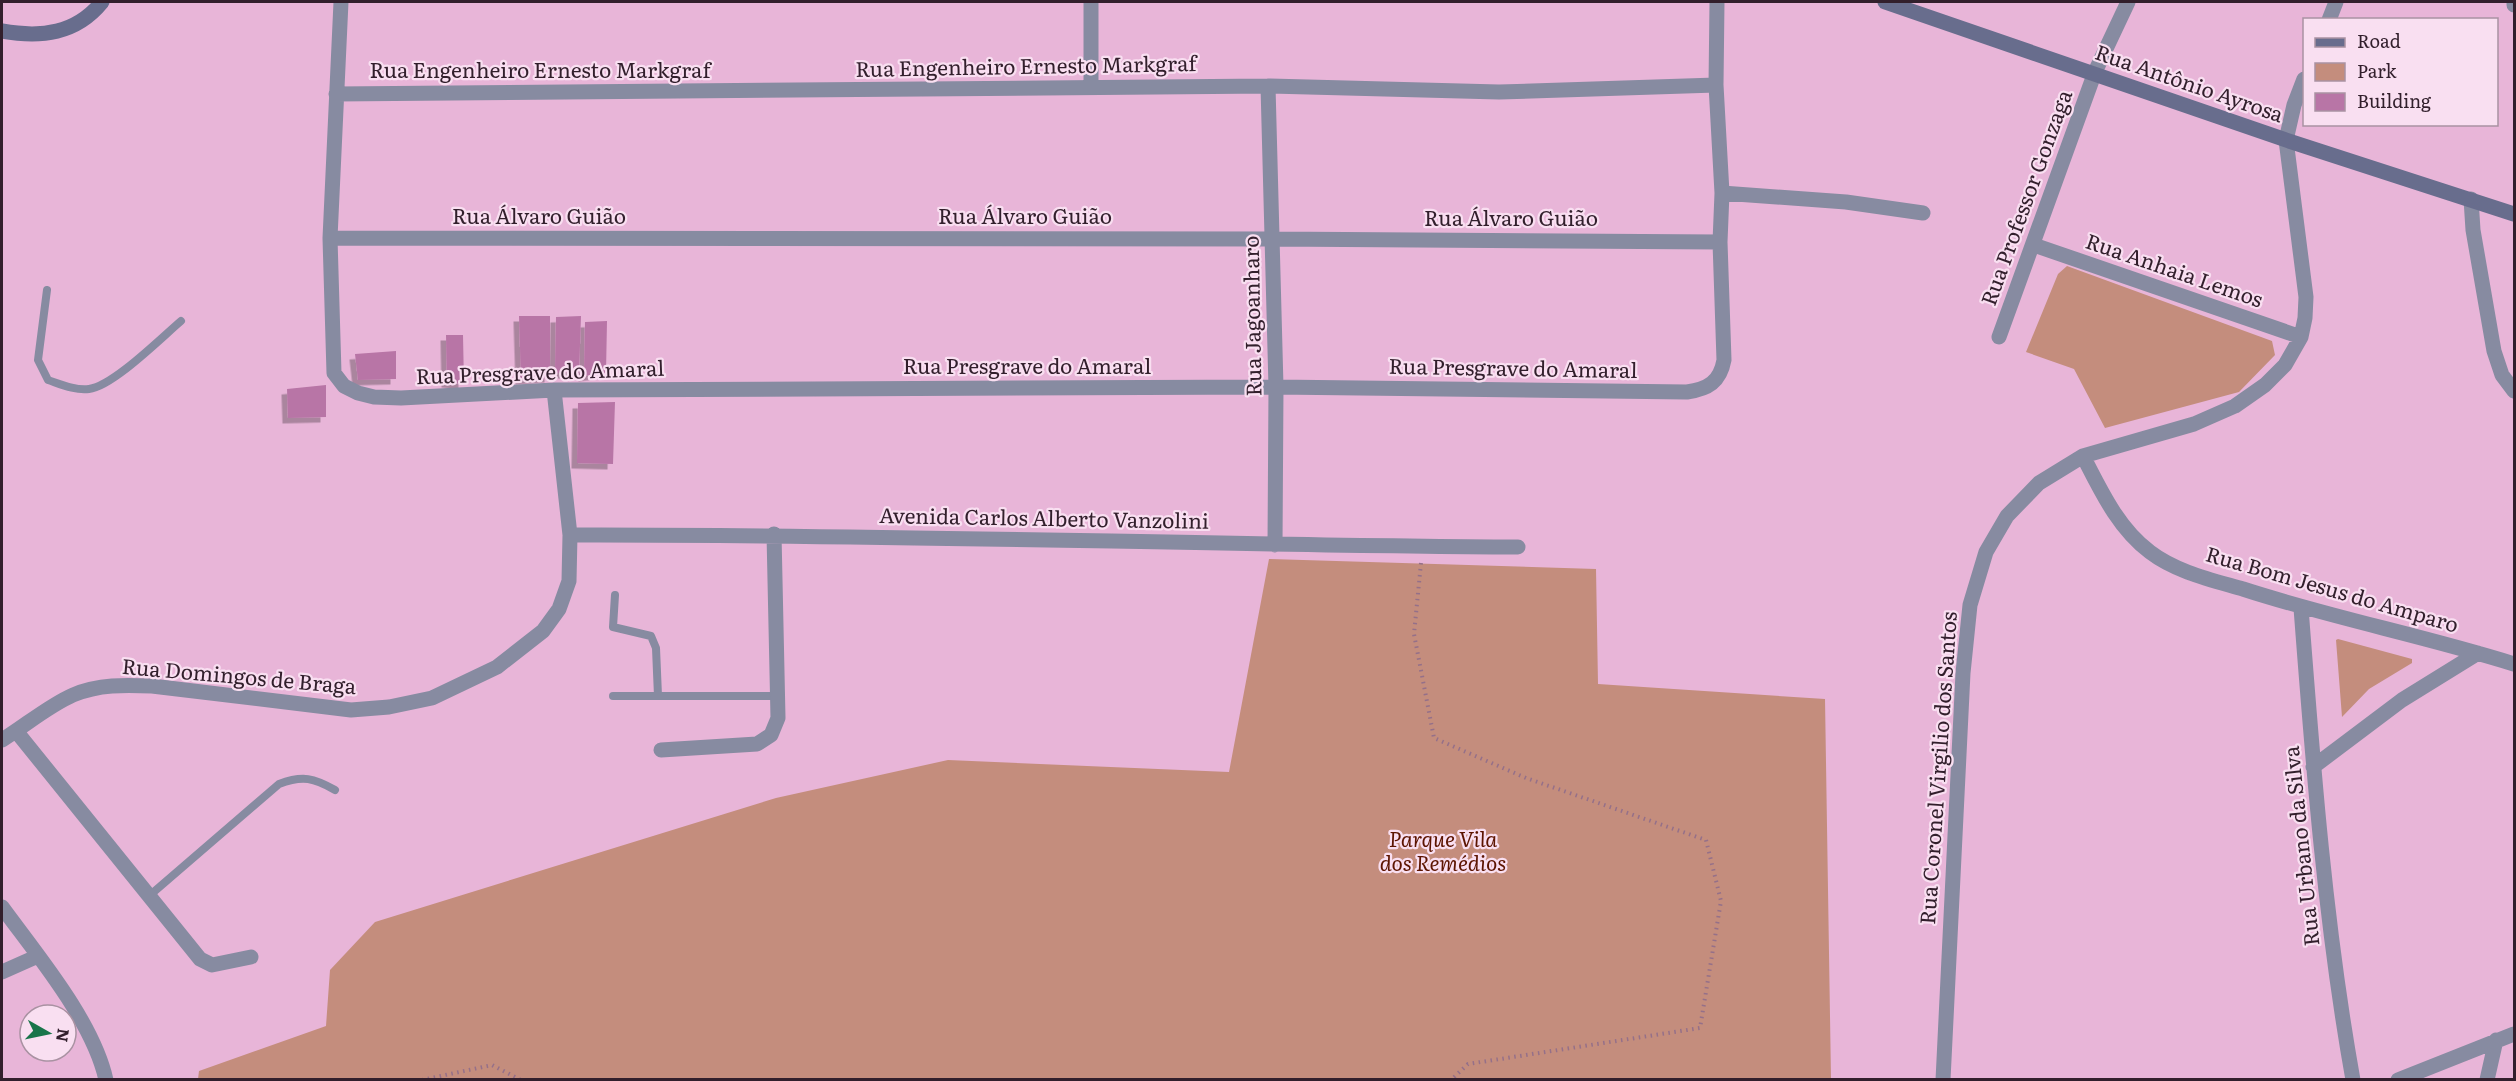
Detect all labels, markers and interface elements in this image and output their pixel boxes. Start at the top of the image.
legend [2303,18,2498,126]
text: Road [2357,27,2401,54]
street label: Rua Antônio Ayrosa [2091,35,2289,129]
street label: Rua Engenheiro Ernesto Markgraf [855,46,1199,83]
street label: Rua Engenheiro Ernesto Markgraf [369,53,712,84]
text: Park [2357,57,2398,84]
street label: Rua Professor Gonzaga [1971,84,2078,309]
text: Building [2357,87,2432,114]
street label: Rua Álvaro Guião [452,199,626,230]
street label: Rua Álvaro Guião [938,199,1112,230]
street label: Rua Álvaro Guião [1424,201,1598,232]
street label: Rua Anhaia Lemos [2082,224,2268,313]
street label: Rua Jagoanharo [1234,235,1267,397]
street label: Rua Presgrave do Amaral [903,349,1151,380]
street label: Rua Presgrave do Amaral [1388,349,1638,384]
street label: Rua Presgrave do Amaral [415,351,665,390]
street label: Avenida Carlos Alberto Vanzolini [879,498,1209,535]
street label: Rua Bom Jesus do Amparo [2203,537,2463,639]
street label: Rua Coronel Virgilio dos Santos [1910,610,1963,925]
street label: Rua Domingos de Braga [121,649,358,700]
street label: Rua Urbano da Silva [2274,744,2325,948]
park label: Parque Vila dos Remédios [1380,822,1506,877]
north arrow [18,1003,78,1063]
text: N [51,1027,77,1044]

